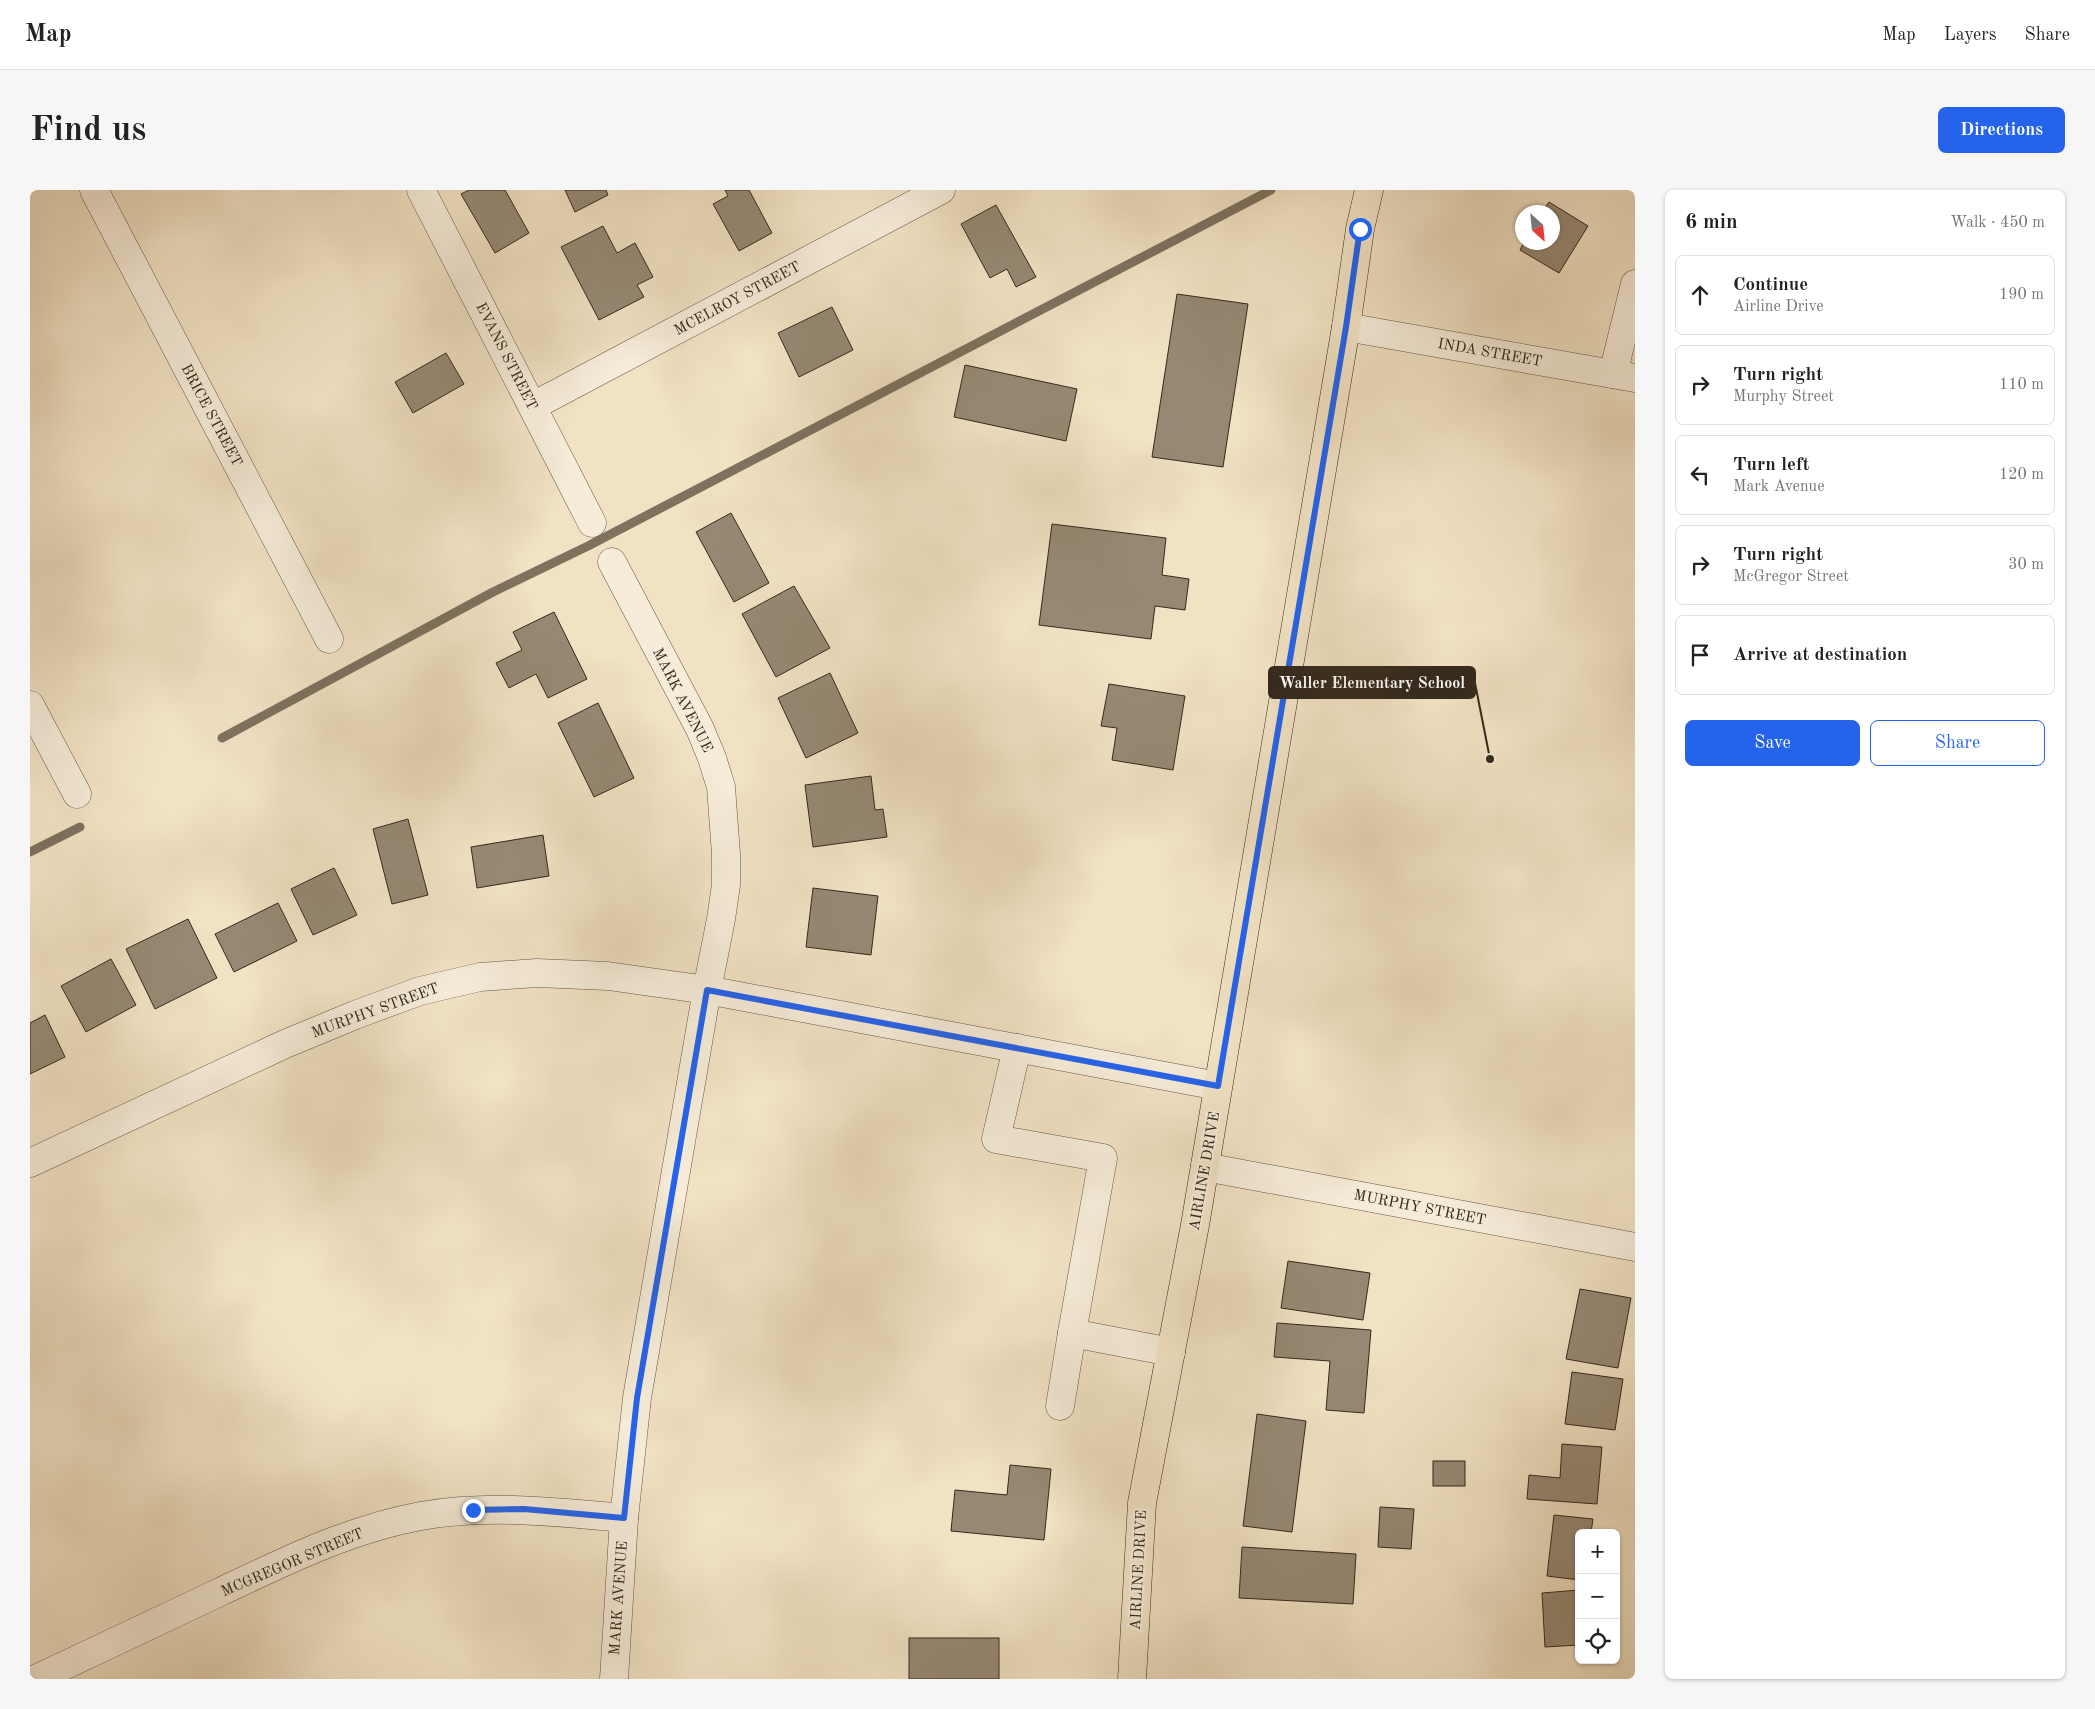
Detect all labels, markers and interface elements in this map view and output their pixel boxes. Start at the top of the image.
text: Map [25,23,72,47]
text: Map [1882,26,1916,44]
text: Layers [1944,26,1996,44]
text: Share [2024,26,2070,44]
button: Directions [1938,107,2065,153]
text: Find us [30,113,146,148]
north arrow [1515,205,1560,250]
text: 6 min [1685,212,1738,233]
text: Walk · 450 m [1950,215,2045,231]
route start [1349,218,1372,241]
street label: MCELROY STREET [672,260,803,339]
text: Continue [1733,276,1808,295]
icon: ahead [1686,281,1714,309]
text: 190 m [1999,287,2044,303]
text: Airline Drive [1733,299,1824,315]
street label: EVANS STREET [472,301,539,413]
street label: INDA STREET [1436,337,1543,370]
street label: BRICE STREET [177,362,244,469]
text: Turn right [1733,366,1823,385]
icon: right [1686,371,1714,399]
text: 110 m [1999,377,2044,393]
text: Murphy Street [1733,389,1834,405]
text: Turn left [1733,456,1810,475]
icon: left [1686,461,1714,489]
text: 120 m [1999,467,2044,483]
text: Mark Avenue [1733,479,1825,495]
text: Turn right [1733,546,1823,565]
icon: right [1686,551,1714,579]
text: 30 m [2008,557,2044,573]
text: McGregor Street [1733,569,1849,585]
icon: arrive [1686,641,1714,669]
street label: MARK AVENUE [649,646,714,755]
text: Arrive at destination [1733,646,1907,665]
callout: Waller Elementary School [1269,667,1475,698]
text: Waller Elementary School [1279,676,1465,692]
button: Save [1685,720,1860,766]
button: Share [1870,720,2045,766]
street label: MURPHY STREET [310,981,441,1041]
street label: AIRLINE DRIVE [1188,1111,1223,1232]
street label: MURPHY STREET [1352,1188,1487,1229]
route end [462,1499,485,1522]
street label: AIRLINE DRIVE [1129,1510,1150,1631]
street label: MCGREGOR STREET [219,1527,366,1600]
map controls [1575,1529,1620,1664]
button: + [1575,1529,1620,1574]
street label: MARK AVENUE [608,1540,631,1656]
button: − [1575,1574,1620,1619]
button: locate [1575,1619,1620,1664]

